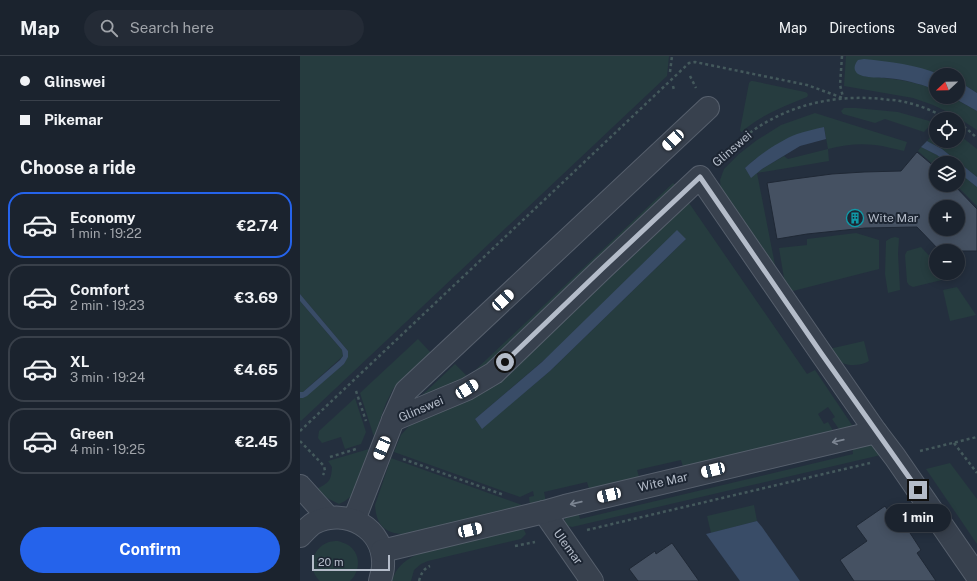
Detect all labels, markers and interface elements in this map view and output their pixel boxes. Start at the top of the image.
search box [84,10,364,46]
text: Map [20,17,60,39]
icon: search [98,17,120,39]
text: Search here [130,19,214,36]
text: Map [779,20,807,36]
text: Directions [829,20,895,36]
text: Saved [917,20,957,36]
north arrow [929,68,965,104]
map controls [929,68,965,280]
text: Glinswei [44,73,105,90]
text: Pikemar [44,111,103,128]
button: locate [929,112,965,148]
car [660,127,686,153]
street label: Glinswei [710,128,754,170]
button: layers [929,156,965,192]
text: Choose a ride [20,157,136,178]
button: + [929,200,965,236]
icon: car [22,207,58,243]
building icon: Wite Mar [845,208,865,228]
text: Economy [70,209,135,226]
place label: Wite Mar [868,211,919,225]
text: €2.74 [237,217,278,234]
text: 1 min · 19:22 [70,226,142,241]
button: − [929,244,965,280]
icon: car [22,279,58,315]
text: Comfort [70,281,130,298]
car [490,287,516,313]
text: €3.69 [234,289,278,306]
text: 2 min · 19:23 [70,298,145,313]
icon: car [22,351,58,387]
text: XL [70,353,89,370]
route start [496,353,514,371]
text: €4.65 [234,361,278,378]
text: 3 min · 19:24 [70,370,145,385]
car [454,378,480,400]
street label: Glinswei [396,393,446,425]
icon: car [22,423,58,459]
text: Green [70,425,114,442]
text: €2.45 [235,433,278,450]
car [372,435,392,461]
one-way arrow [832,437,845,445]
text: 4 min · 19:25 [70,442,145,457]
car [700,461,726,479]
street label: Wite Mar [637,469,689,494]
route end [909,481,927,499]
car [596,486,622,504]
one-way arrow [569,500,582,507]
callout: 1 min [885,504,951,532]
text: 1 min [902,510,934,525]
car [457,521,483,539]
button: Confirm [20,527,280,573]
street label: Ulemar [551,527,586,568]
scale bar [312,553,390,572]
text: 20 m [318,556,343,568]

